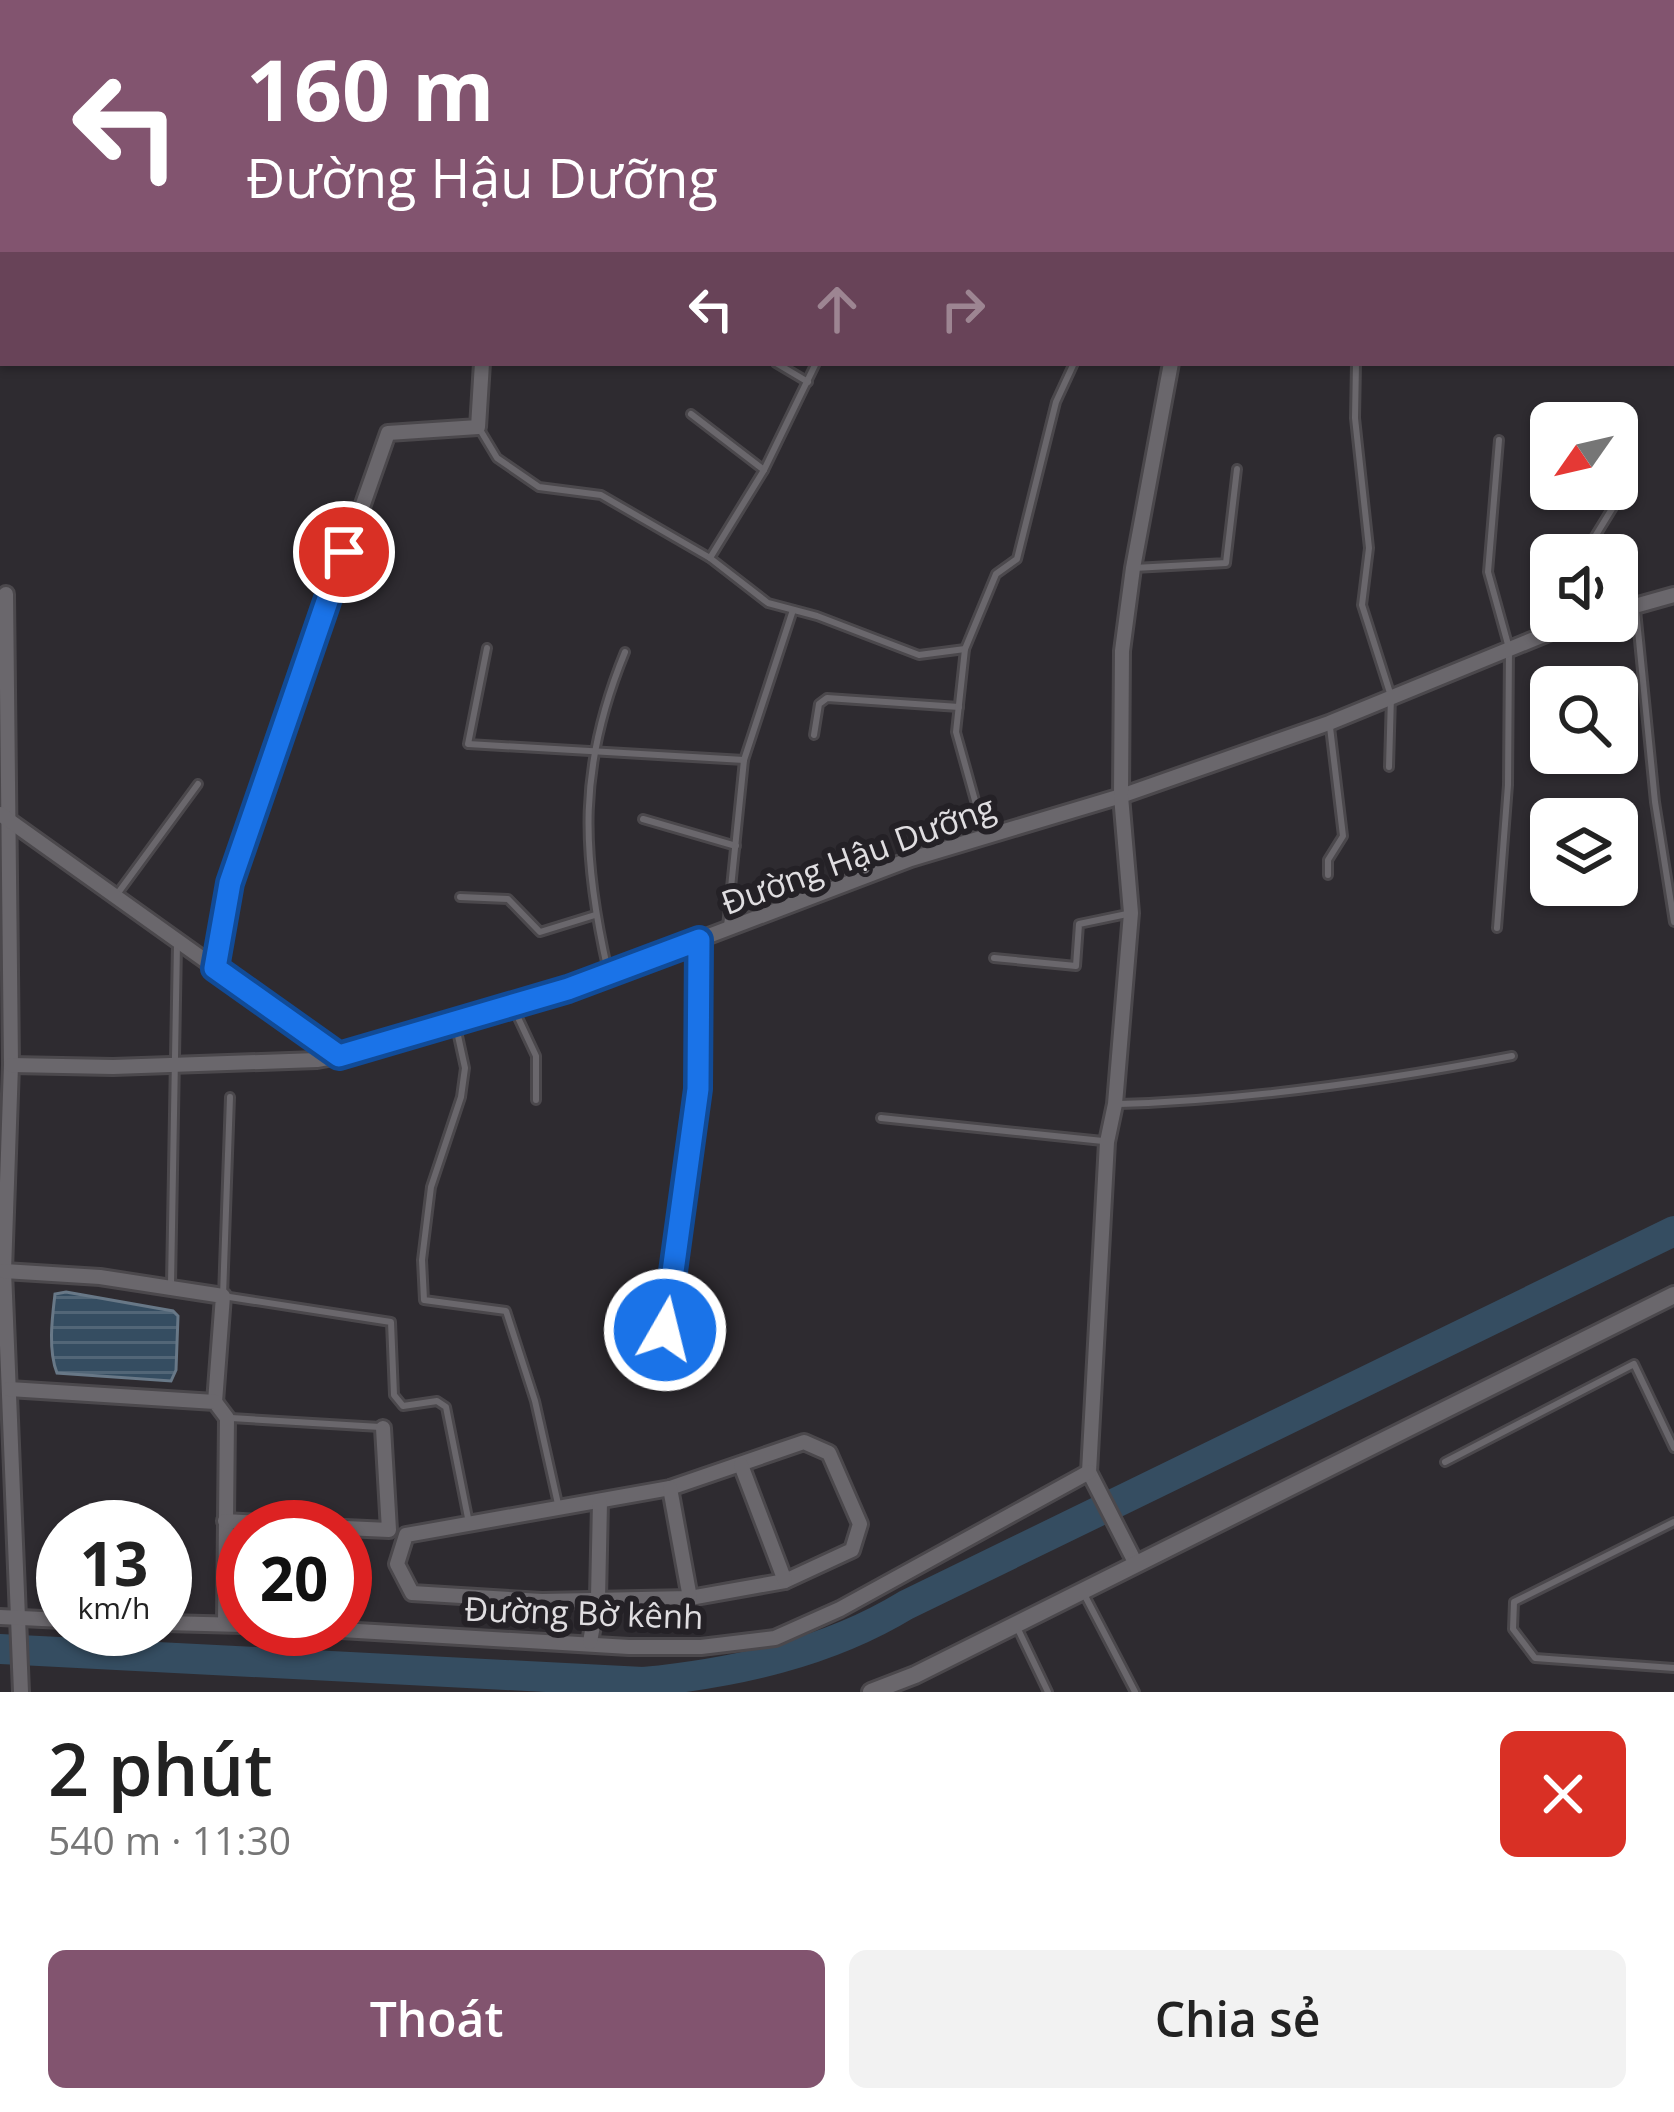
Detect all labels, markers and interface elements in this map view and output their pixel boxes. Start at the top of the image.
text: 160 m [246,31,494,146]
icon: left [48,48,204,204]
text: Đường Hậu Dưỡng [246,140,718,214]
icon: left [678,276,744,342]
icon: ahead [804,276,870,342]
icon: right [930,276,996,342]
north arrow [1530,402,1638,510]
map controls [1530,402,1638,906]
pin [293,501,395,603]
icon: arrive [311,519,377,585]
button: sound [1530,534,1638,642]
button: search [1530,666,1638,774]
street label: Đường Hậu Dưỡng [715,784,1001,925]
button: layers [1530,798,1638,906]
position arrow [602,1267,728,1393]
speed limit sign: 20 [216,1500,372,1656]
text: 13 [80,1522,148,1604]
street label: Đường Bờ kênh [464,1586,704,1639]
text: km/h [78,1587,150,1628]
text: 2 phút [48,1719,273,1817]
button: close [1500,1731,1626,1857]
text: 540 m · 11:30 [48,1813,291,1866]
button: Thoát [48,1950,825,2088]
button: Chia sẻ [849,1950,1626,2088]

